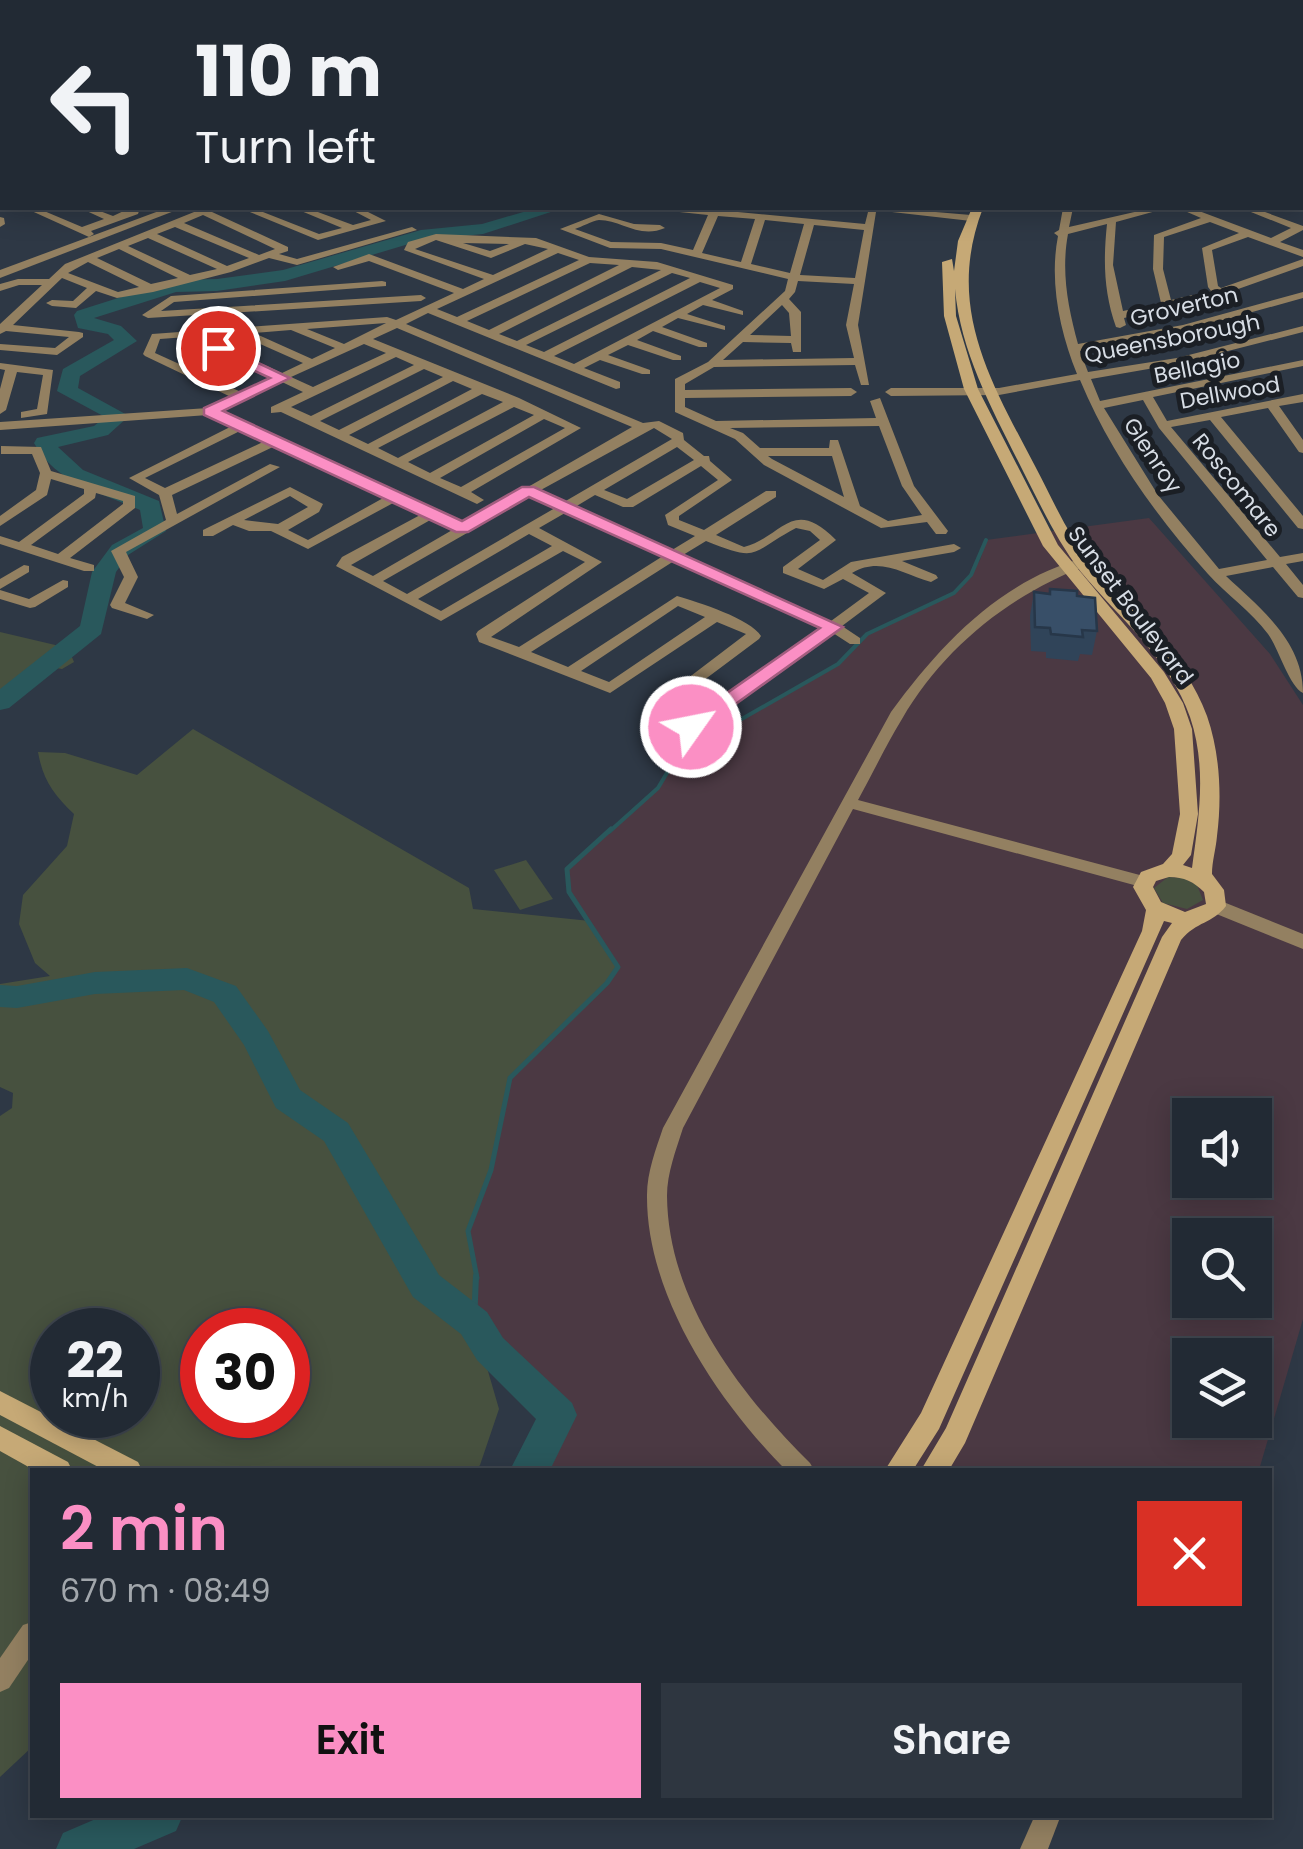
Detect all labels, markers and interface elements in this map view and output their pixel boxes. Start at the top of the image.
text: 110 m [195,22,382,121]
icon: left [30,40,160,170]
text: Turn left [195,116,376,179]
street label: Groverton [1127,279,1241,334]
pin [176,306,261,391]
street label: Queensborough [1082,306,1263,371]
icon: arrive [191,321,246,376]
street label: Bellagio [1151,344,1243,391]
street label: Dellwood [1178,368,1283,417]
street label: Glenroy [1116,411,1190,500]
street label: Roscomare [1185,427,1288,544]
street label: Sunset Boulevard [1061,520,1200,691]
position arrow [639,675,743,779]
map controls [1172,1098,1272,1438]
button: sound [1172,1098,1272,1198]
button: search [1172,1218,1272,1318]
speed limit sign: 30 [180,1308,310,1438]
text: 22 [66,1325,124,1396]
button: layers [1172,1338,1272,1438]
text: km/h [62,1381,128,1416]
text: 2 min [60,1487,228,1571]
button: close [1137,1501,1242,1606]
text: 670 m · 08:49 [60,1568,271,1613]
button: Exit [60,1683,641,1798]
button: Share [661,1683,1242,1798]

